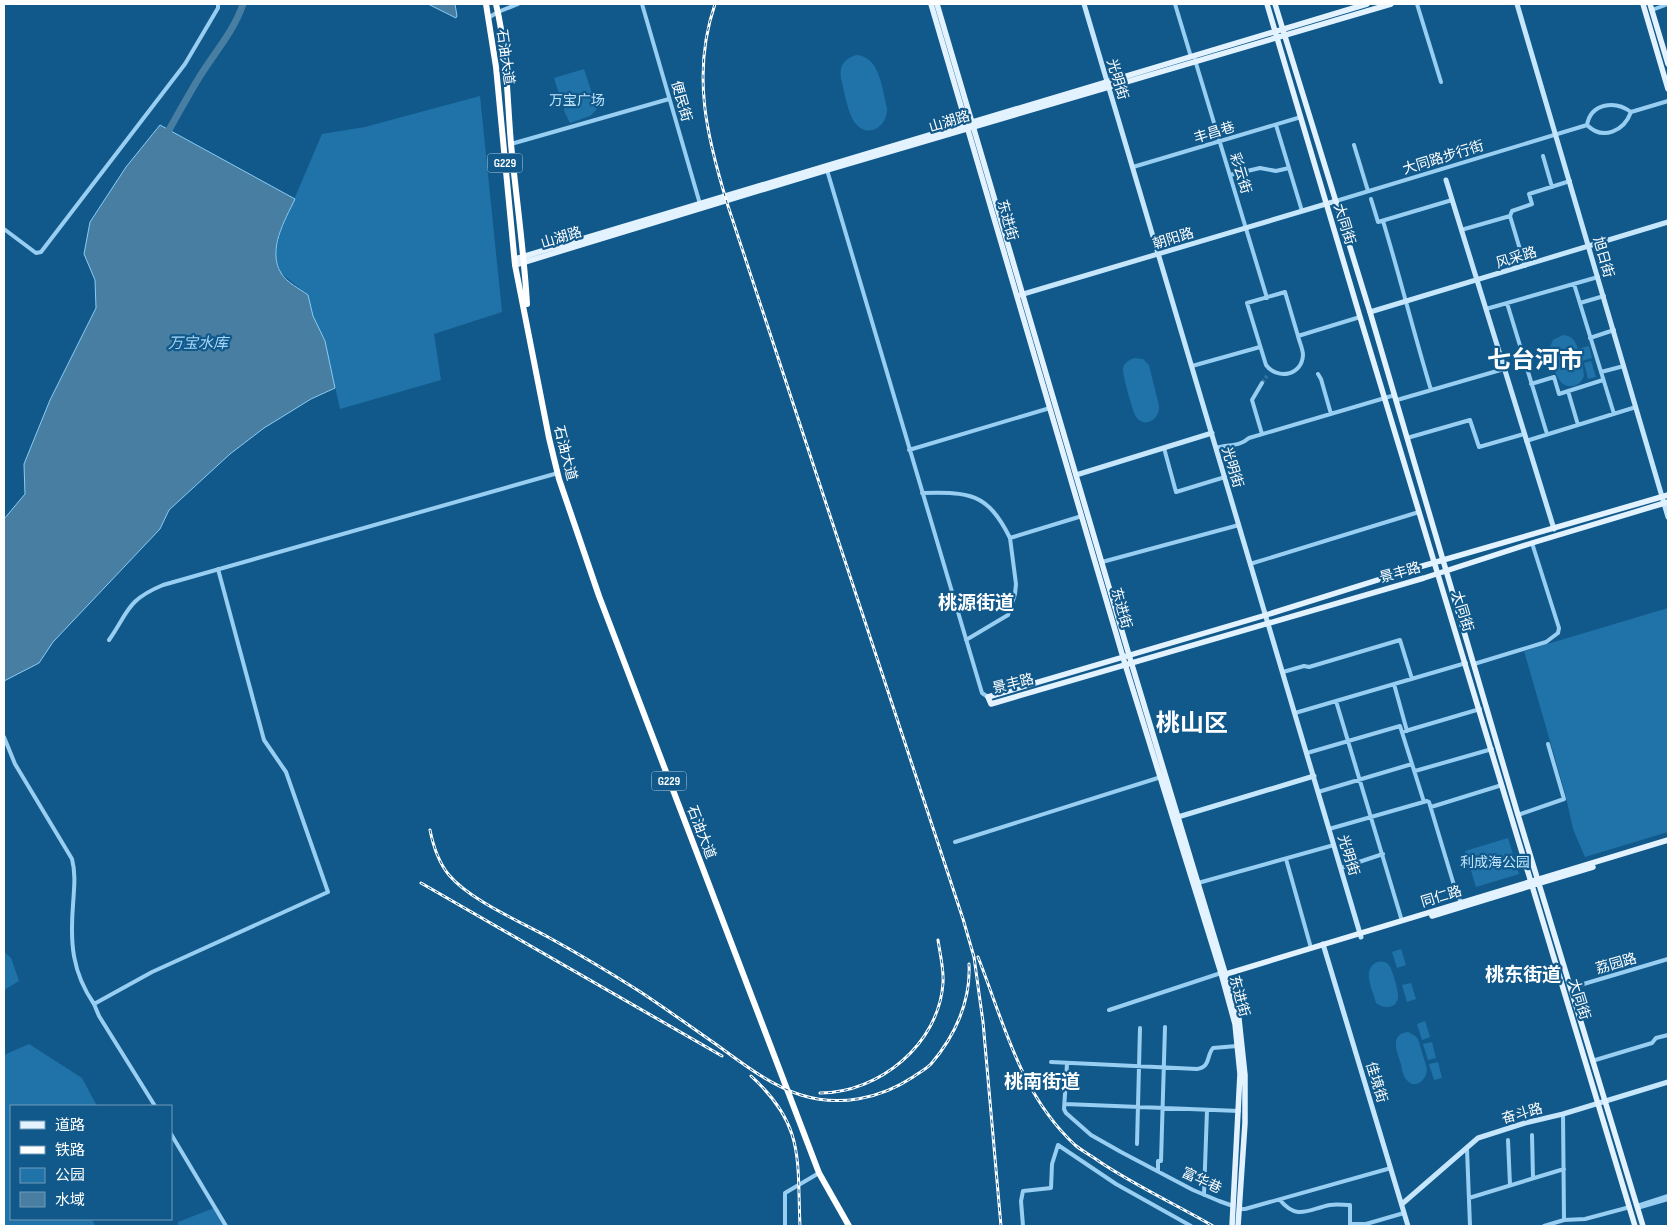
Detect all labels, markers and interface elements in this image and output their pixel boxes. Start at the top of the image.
street label: 石油大道 [493,28,518,86]
street label: 光明街 [1103,57,1132,102]
street label: 便民街 [668,79,695,124]
park label: 万宝广场 [549,92,605,109]
street label: 山湖路 [927,107,972,136]
street label: 丰昌巷 [1192,118,1237,147]
street label: 大同路步行街 [1400,137,1486,178]
street label: 彩云街 [1226,151,1255,196]
road number: G229 [488,154,522,172]
street label: 东进街 [994,198,1021,243]
street label: 大同街 [1330,202,1359,247]
street label: 山湖路 [539,223,584,252]
street label: 朝阳路 [1151,224,1196,253]
street label: 旭日街 [1590,235,1617,280]
street label: 风采路 [1494,243,1539,272]
water label: 万宝水库 [168,334,231,353]
district label: 七台河市 [1487,346,1583,375]
street label: 石油大道 [550,424,581,482]
street label: 光明街 [1218,445,1247,490]
street label: 景丰路 [1378,559,1423,586]
street label: 东进街 [1108,586,1135,631]
street label: 大同街 [1448,589,1477,634]
district label: 桃源街道 [938,592,1014,615]
street label: 景丰路 [991,670,1036,697]
district label: 桃山区 [1156,709,1228,738]
road number: G229 [652,771,686,790]
street label: 石油大道 [684,803,720,861]
street label: 光明街 [1334,833,1363,878]
park label: 利成海公园 [1460,854,1530,871]
street label: 同仁路 [1419,882,1464,911]
street label: 荔园路 [1594,950,1639,977]
district label: 桃东街道 [1485,964,1561,987]
street label: 东进街 [1226,974,1253,1019]
street label: 大同街 [1565,977,1594,1022]
street label: 佳境街 [1362,1060,1391,1105]
district label: 桃南街道 [1004,1071,1080,1094]
street label: 奋斗路 [1500,1100,1545,1127]
legend [10,1105,172,1220]
text: 道路 [55,1116,85,1135]
text: 铁路 [55,1141,85,1160]
street label: 富华巷 [1179,1164,1224,1197]
text: 公园 [55,1166,85,1185]
text: 水域 [55,1191,85,1210]

